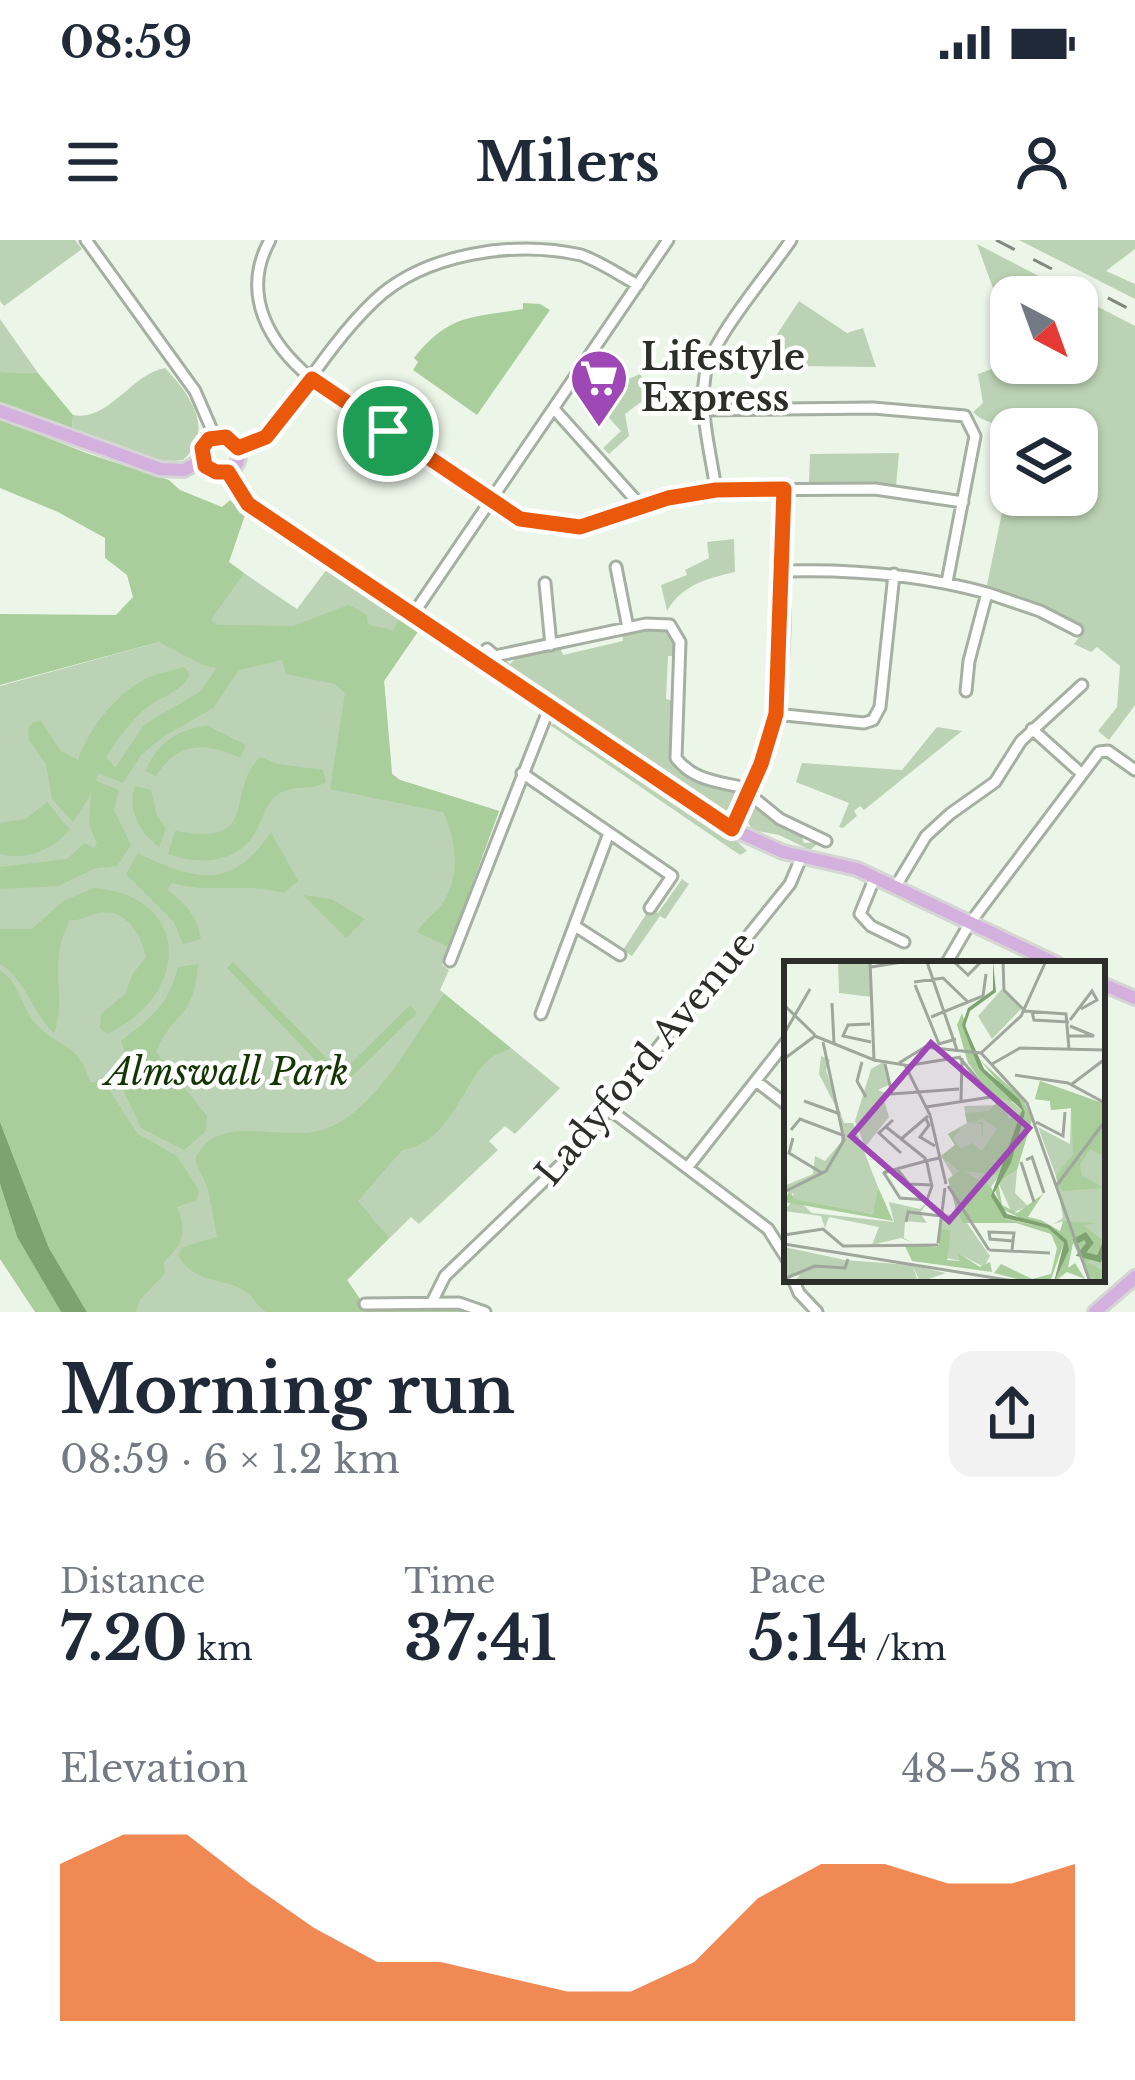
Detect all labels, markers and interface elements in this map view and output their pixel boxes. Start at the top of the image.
text: 08:59 [60,14,192,70]
icon: menu [60,129,126,195]
text: Milers [475,129,660,196]
icon: person [1009,129,1075,195]
north arrow [990,276,1098,384]
map controls [990,276,1098,516]
place label: Lifestyle Express [641,335,805,421]
supermarket icon: Lifestyle Express [568,347,630,429]
pin [337,380,439,482]
icon: arrive [355,398,421,464]
button: layers [990,408,1098,516]
street label: Ladyford Avenue [526,922,765,1195]
inset map [784,961,1105,1282]
park label: Almswall Park [101,1050,349,1095]
text: Morning run [60,1349,515,1431]
button: share [949,1351,1075,1477]
text: 08:59 · 6 × 1.2 km [60,1435,400,1484]
text: Distance [60,1561,206,1602]
text: Time [404,1561,495,1602]
text: Pace [749,1561,826,1602]
text: 7.20 [60,1602,188,1676]
text: 37:41 [404,1602,557,1676]
text: 5:14 [749,1602,867,1676]
text: km [188,1628,253,1669]
text: /km [867,1628,946,1669]
text: Elevation [60,1744,248,1793]
text: 48–58 m [901,1744,1075,1793]

